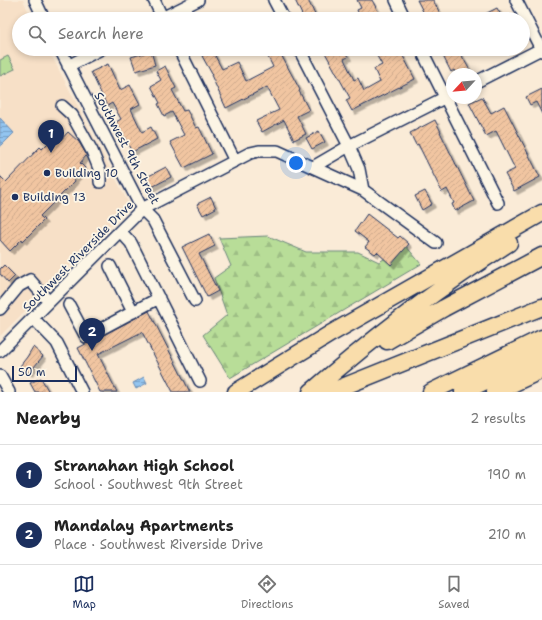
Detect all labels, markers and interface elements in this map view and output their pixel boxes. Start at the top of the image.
search box [12,12,530,56]
icon: search [26,23,48,45]
text: Search here [58,24,144,44]
north arrow [446,68,482,104]
street label: Southwest 9th Street [91,89,163,207]
pin: 1 [38,120,64,153]
your location [286,153,306,173]
place label: Building 10 [55,165,118,181]
marker: Building 10 [42,168,52,178]
place label: Building 13 [23,189,86,205]
marker: Building 13 [10,192,20,202]
street label: Southwest Riverside Drive [19,197,137,315]
pin: 2 [79,318,105,351]
scale bar [12,364,77,383]
text: 50 m [18,365,46,380]
text: Nearby [16,407,81,429]
text: 2 results [470,410,526,427]
text: Stranahan High School [54,456,234,476]
text: 1 [26,466,32,483]
text: 190 m [487,466,526,483]
text: School · Southwest 9th Street [54,476,243,493]
text: Mandalay Apartments [54,516,234,536]
text: 2 [24,526,34,543]
text: 210 m [488,526,526,543]
text: Place · Southwest Riverside Drive [54,536,263,553]
tab: Map [72,573,96,612]
tab: Directions [241,573,293,612]
tab: Saved [438,573,470,612]

